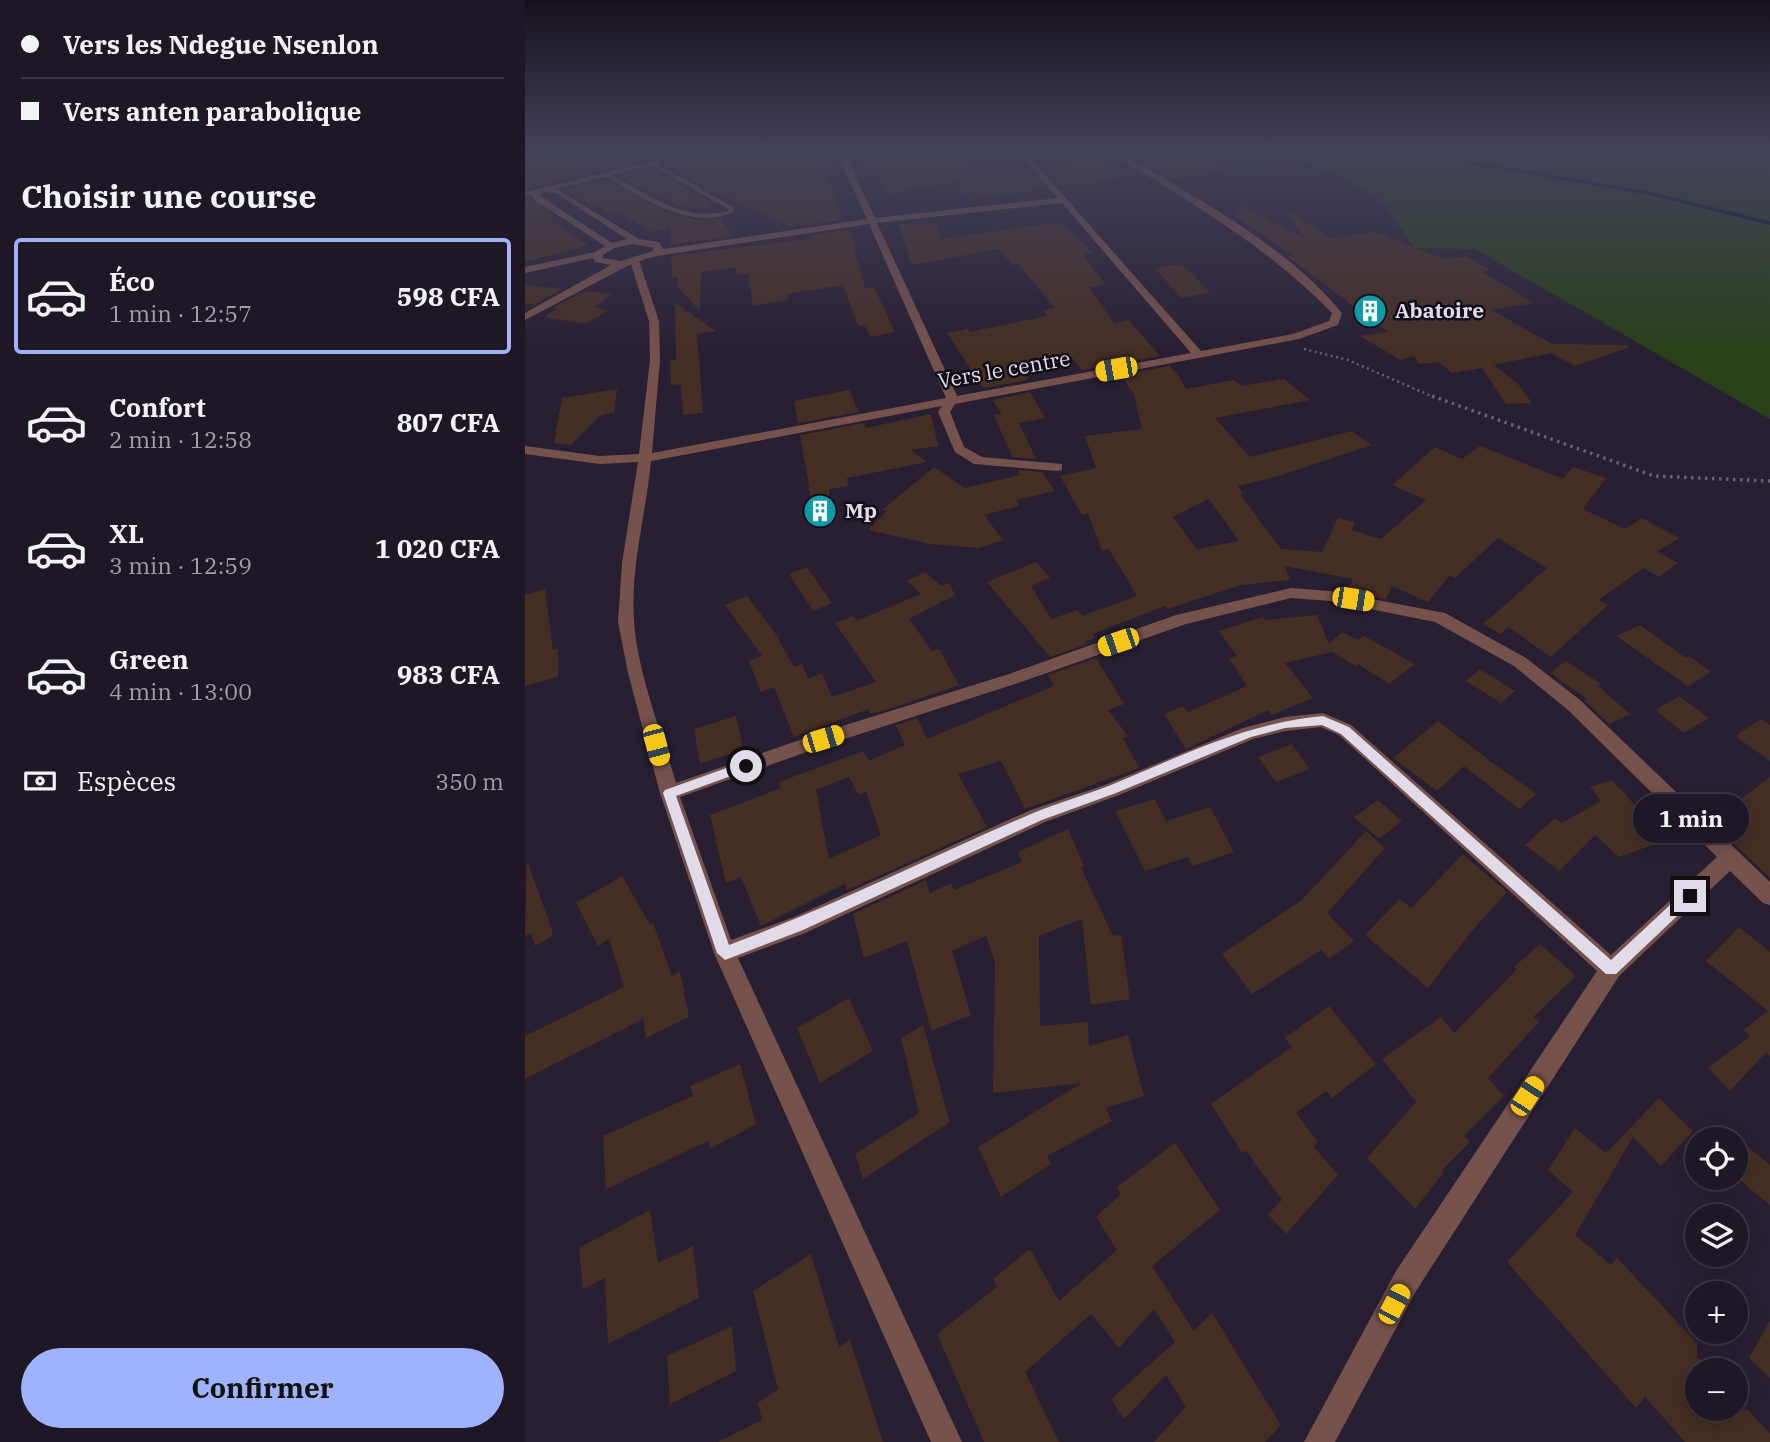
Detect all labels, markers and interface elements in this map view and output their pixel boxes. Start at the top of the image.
text: Vers les Ndegue Nsenlon [63,27,379,61]
text: Vers anten parabolique [63,94,361,128]
text: Choisir une course [21,175,317,217]
text: Éco [109,264,155,298]
icon: car [25,265,88,328]
text: 598 CFA [397,279,500,313]
building icon: Abatoire [1351,292,1389,330]
place label: Abatoire [1395,296,1484,324]
text: 1 min · 12:57 [109,298,252,328]
street label: Vers le centre [935,344,1072,394]
car [1094,355,1139,383]
text: Confort [109,390,206,424]
icon: car [25,391,88,454]
text: 807 CFA [397,405,500,439]
text: 2 min · 12:58 [109,424,252,454]
building icon: Mp [801,492,839,530]
place label: Mp [845,496,877,524]
text: XL [109,516,144,550]
icon: car [25,517,88,580]
text: 1 020 CFA [375,531,500,565]
text: 3 min · 12:59 [109,550,252,580]
car [1331,585,1376,613]
car [1095,625,1142,659]
text: Green [109,642,189,676]
icon: car [25,643,88,706]
text: 983 CFA [397,657,500,691]
text: 4 min · 13:00 [109,676,252,706]
car [641,722,672,768]
car [800,723,847,755]
route start [730,750,762,782]
icon: cash [21,762,59,800]
text: Espèces [77,764,176,798]
text: 350 m [435,766,504,796]
callout: 1 min [1632,794,1748,844]
text: 1 min [1659,803,1723,833]
route end [1674,880,1706,912]
car [1507,1073,1548,1119]
map controls [1685,1127,1748,1421]
button: locate [1685,1127,1748,1190]
button: layers [1685,1204,1748,1267]
car [1375,1281,1414,1327]
button: + [1685,1281,1748,1344]
button: Confirmer [21,1348,504,1428]
button: − [1685,1358,1748,1421]

